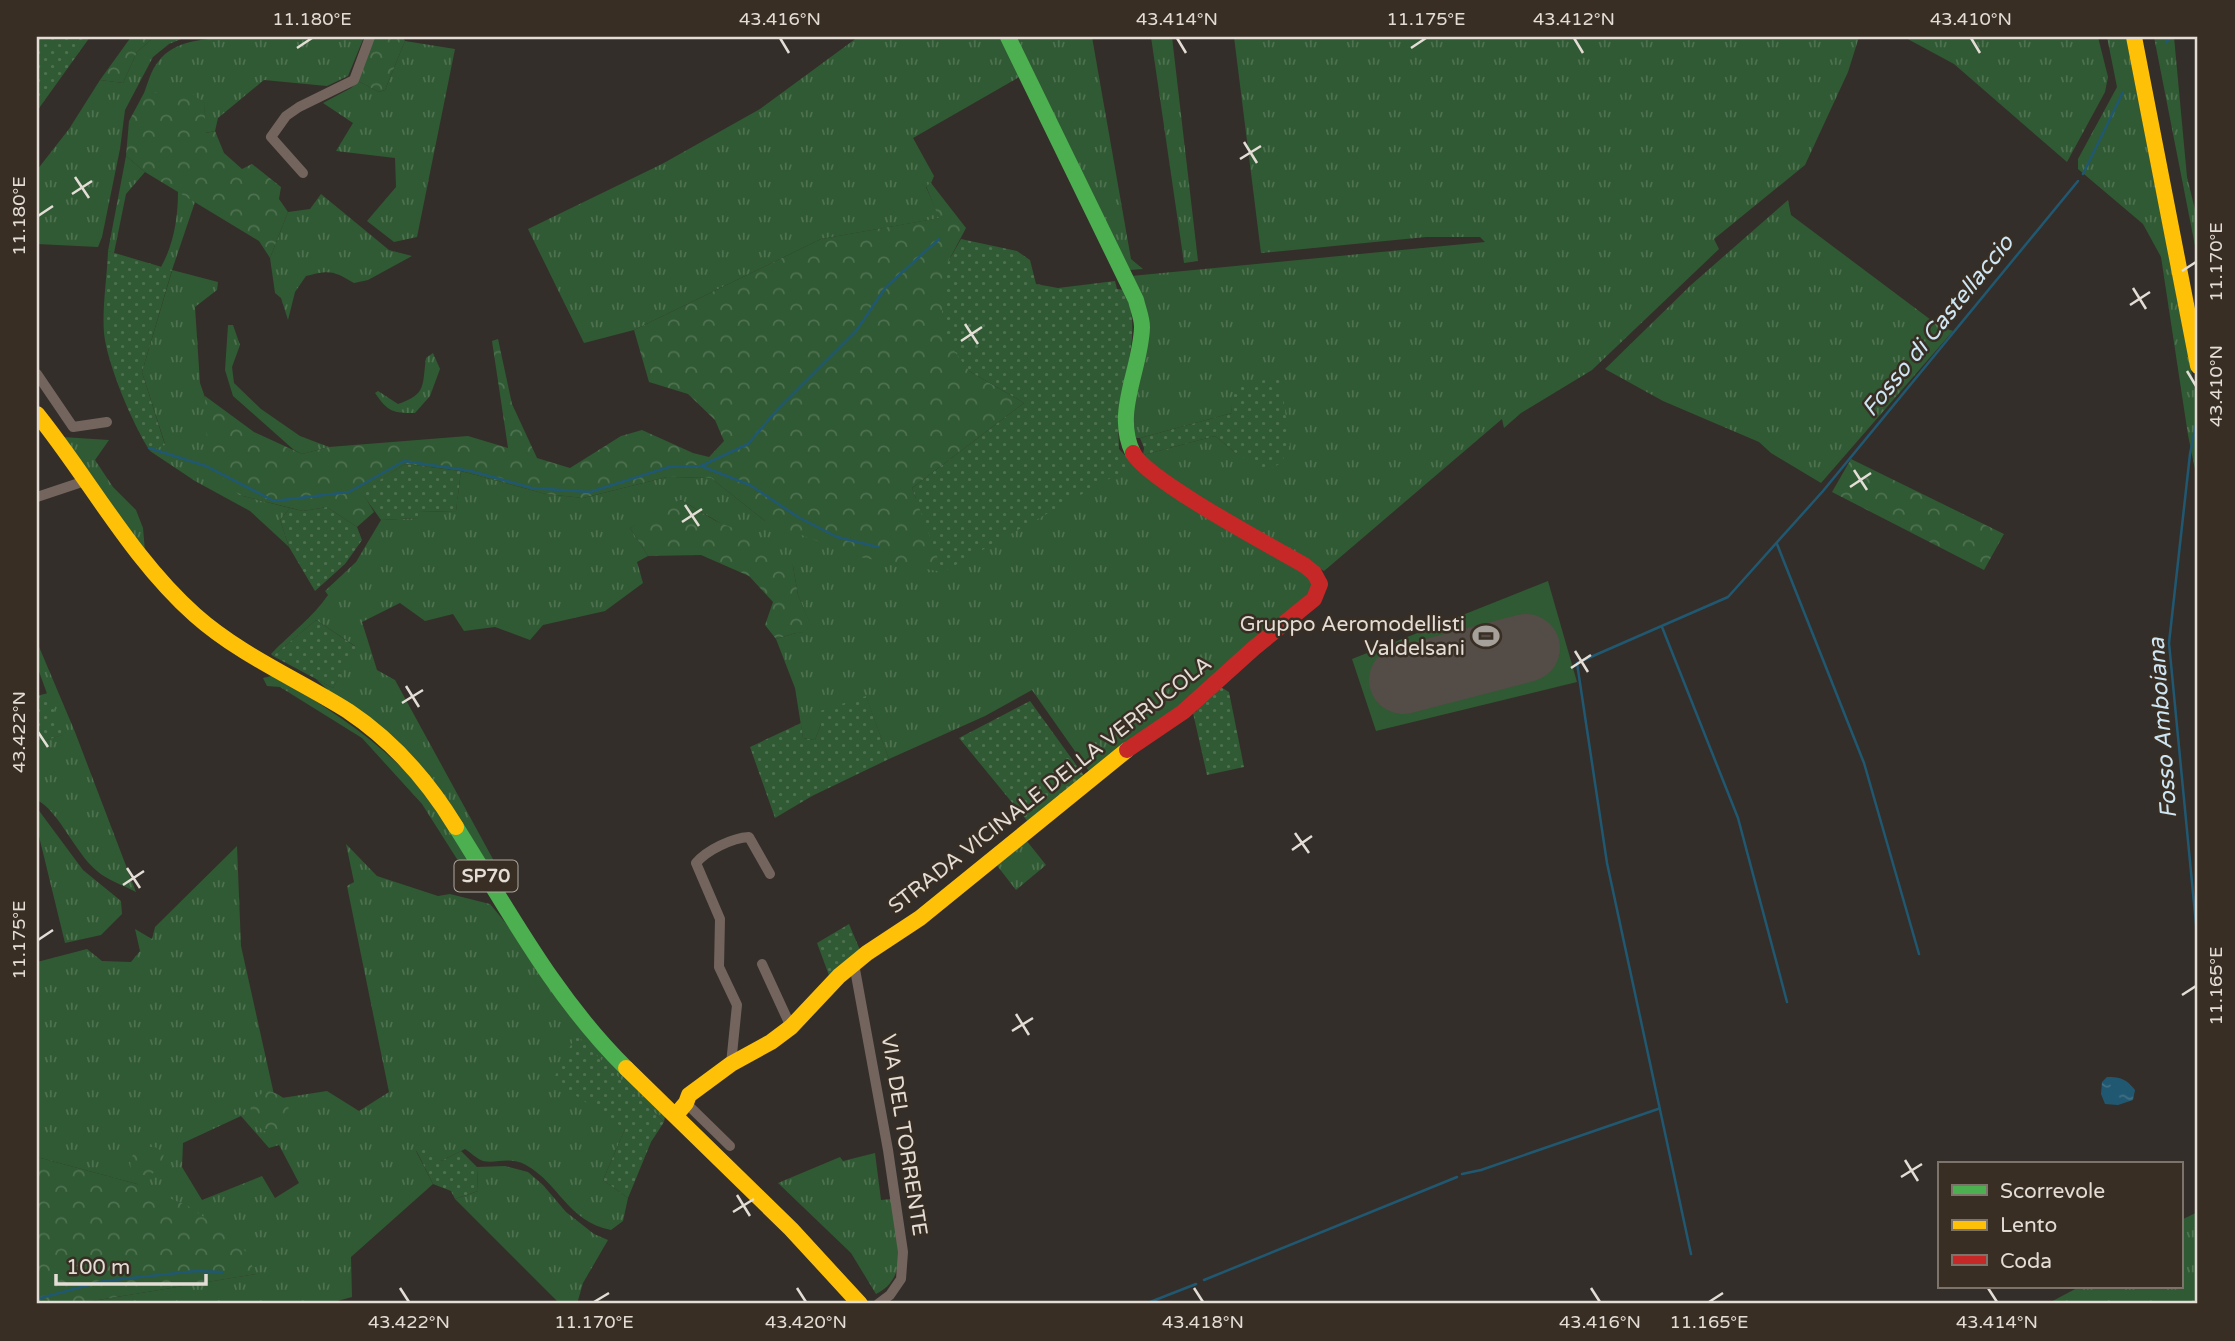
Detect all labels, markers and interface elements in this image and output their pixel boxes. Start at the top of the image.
text: 11.180°E [272,8,352,30]
text: 43.416°N [739,8,821,30]
text: 43.414°N [1136,8,1218,30]
text: 11.175°E [1386,8,1466,30]
text: 43.412°N [1533,8,1615,30]
text: 43.410°N [1930,8,2012,30]
text: 11.180°E [8,176,30,256]
text: 11.170°E [2205,222,2227,302]
water label: Fosso di Castellaccio [1856,229,2020,422]
text: 43.410°N [2205,345,2227,427]
place label: Gruppo Aeromodellisti Valdelsani [1240,612,1465,661]
sports icon: Gruppo Aeromodellisti Valdelsani [1471,621,1501,651]
water label: Fosso Amboiana [2143,636,2183,819]
street label: STRADA VICINALE DELLA VERRUCOLA [883,651,1217,919]
text: 43.422°N [8,691,30,773]
road number: SP70 [454,860,518,891]
text: 11.175°E [8,900,30,980]
text: 11.165°E [2205,946,2227,1026]
street label: VIA DEL TORRENTE [876,1032,932,1238]
legend [1938,1162,2182,1288]
text: Scorrevole [2000,1179,2105,1204]
text: Lento [2000,1213,2057,1238]
scale bar [56,1243,206,1287]
text: Coda [2000,1249,2052,1274]
text: 100 m [66,1255,130,1280]
text: 43.422°N [368,1311,450,1333]
text: 11.170°E [554,1311,634,1333]
text: 43.420°N [765,1311,847,1333]
text: 43.418°N [1162,1311,1244,1333]
text: 43.416°N [1559,1311,1641,1333]
text: 11.165°E [1669,1311,1749,1333]
text: 43.414°N [1956,1311,2038,1333]

